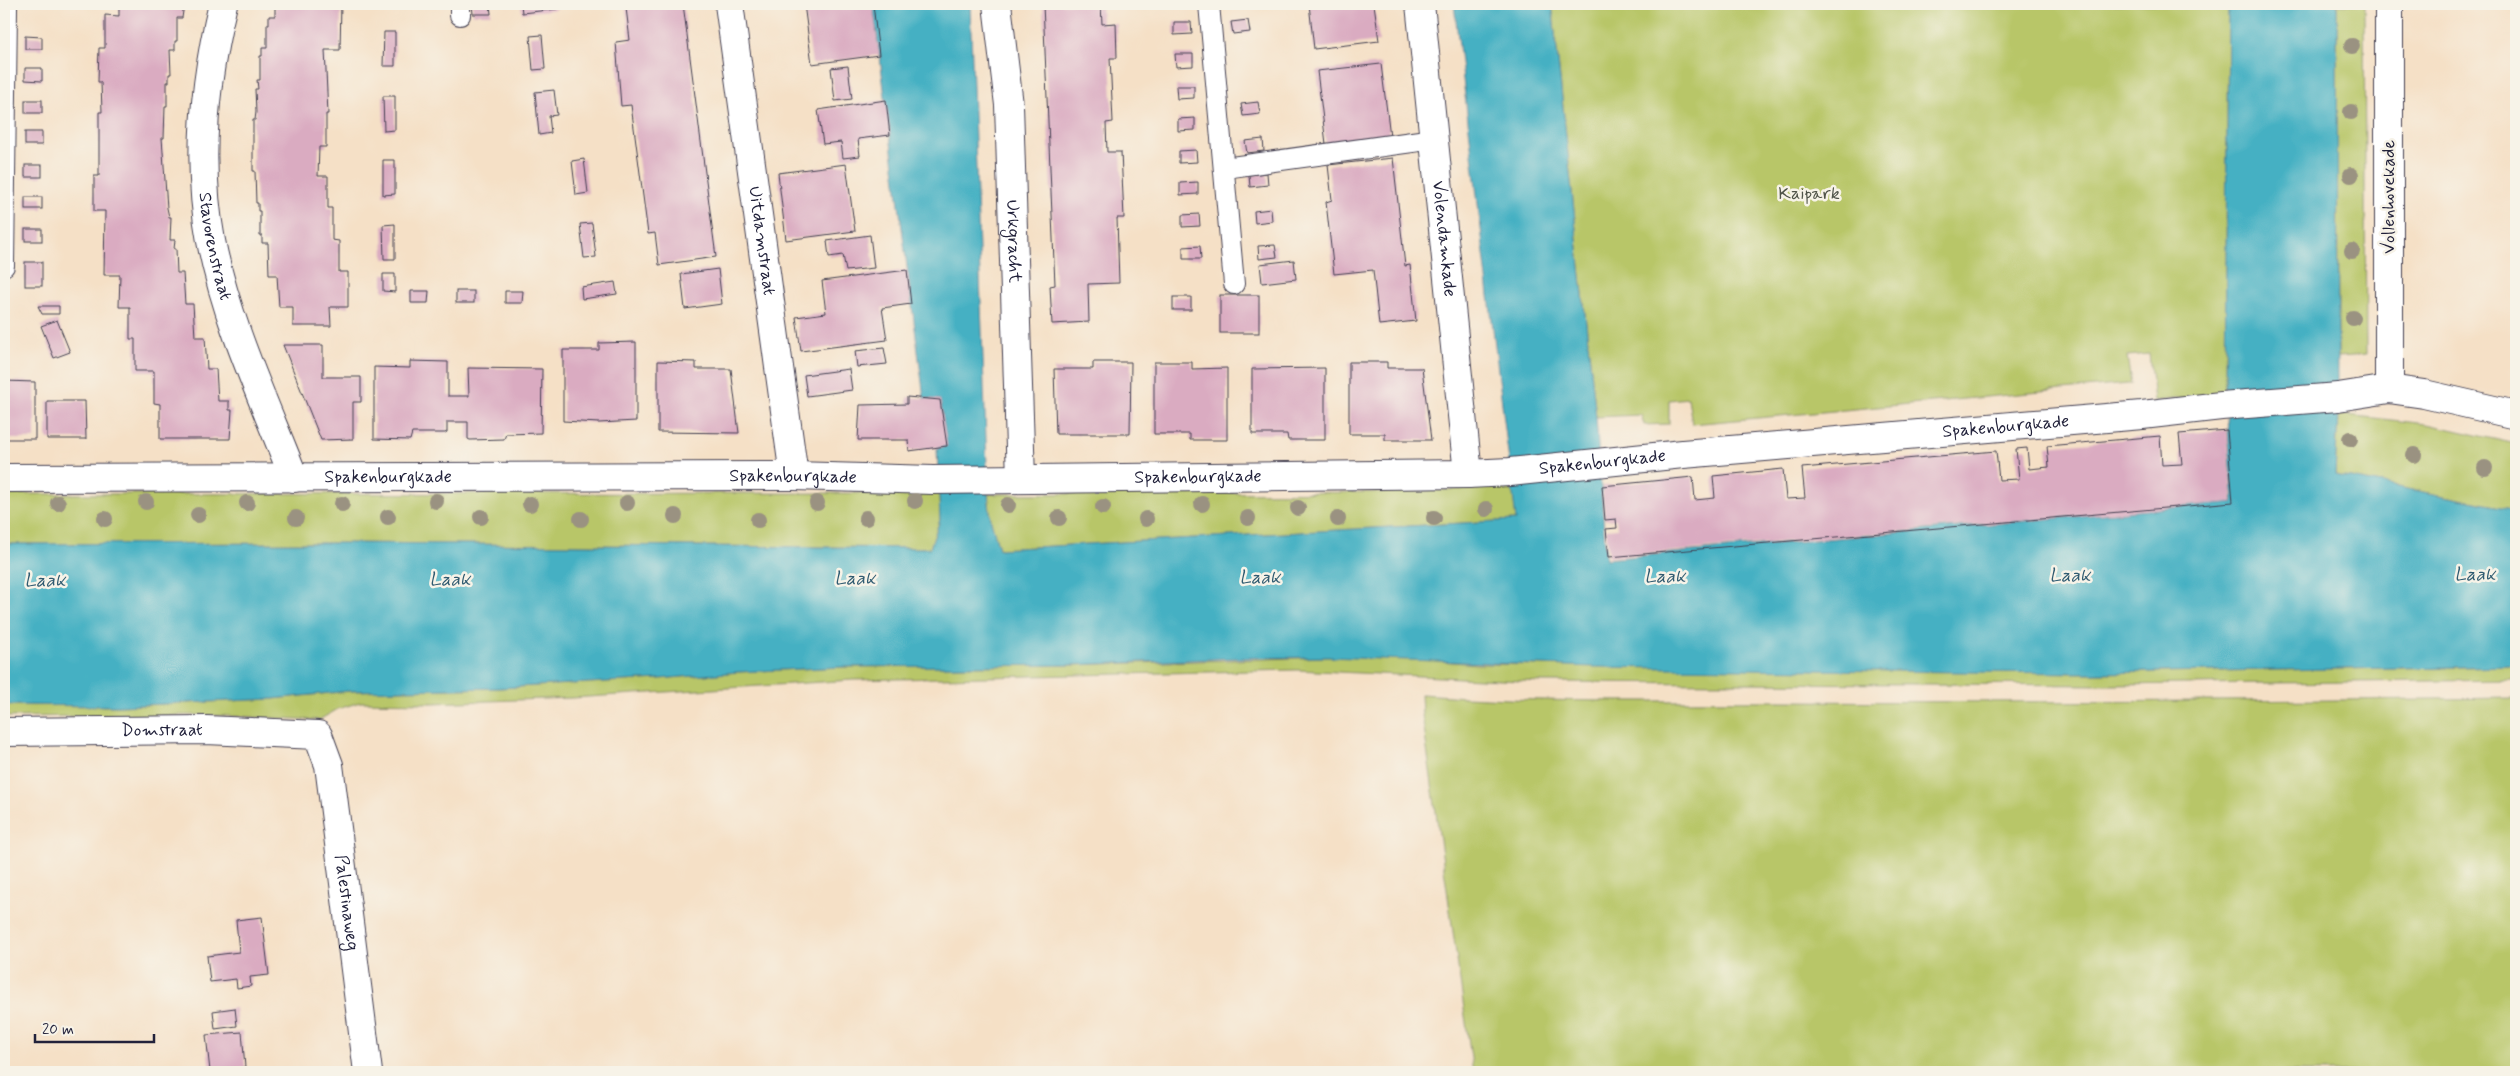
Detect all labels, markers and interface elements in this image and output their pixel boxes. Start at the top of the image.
street label: Vollenhovekade [2377,140,2401,254]
street label: Volendamkade [1426,180,1462,298]
park label: Kaipark [1778,182,1840,206]
street label: Uitdamstraat [742,185,781,297]
street label: Stavorenstraat [193,191,237,304]
street label: Urkgracht [1000,199,1027,284]
street label: Spakenburgkade [1941,409,2070,444]
street label: Spakenburgkade [1538,444,1667,481]
street label: Spakenburgkade [729,464,857,490]
street label: Spakenburgkade [1134,464,1262,490]
street label: Spakenburgkade [324,465,452,489]
water label: Laak [2454,562,2497,587]
water label: Laak [2049,563,2092,588]
water label: Laak [1644,564,1687,589]
water label: Laak [1239,565,1282,590]
water label: Laak [834,566,877,591]
water label: Laak [429,567,472,592]
water label: Laak [24,568,67,593]
street label: Domstraat [121,718,203,743]
street label: Palestinaweg [329,853,364,952]
scale bar [35,1011,154,1043]
text: 20 m [42,1020,74,1040]

